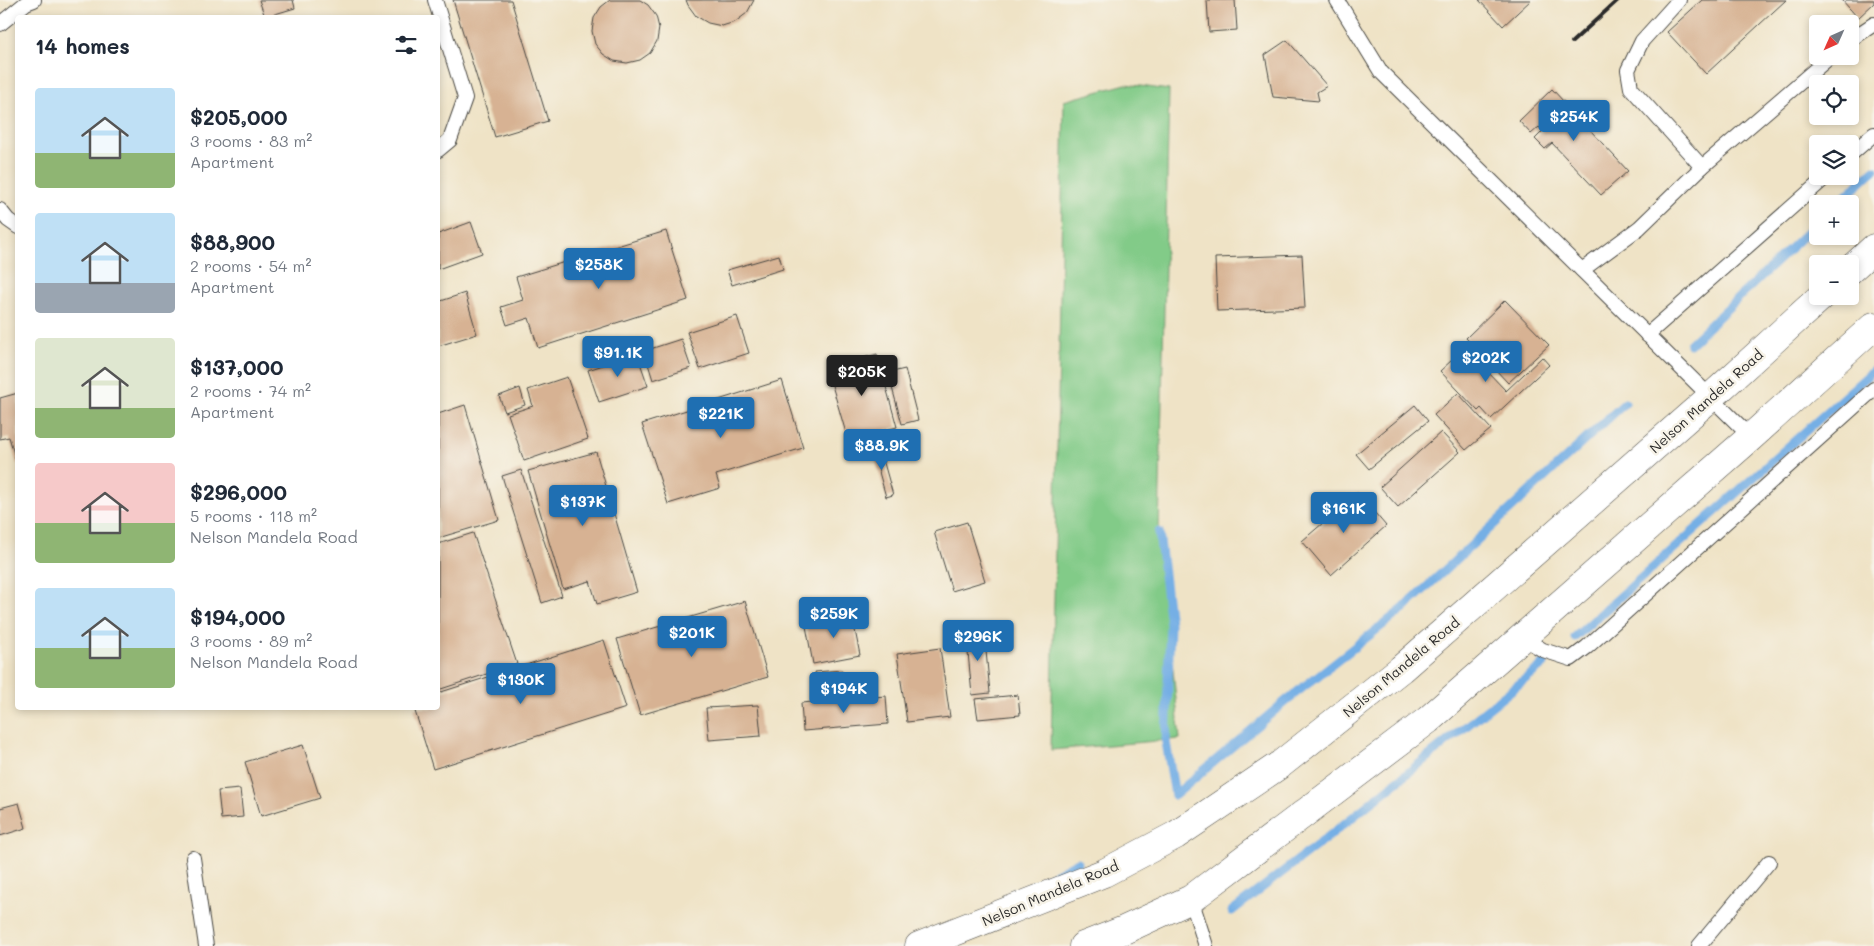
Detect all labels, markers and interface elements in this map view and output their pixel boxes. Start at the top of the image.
north arrow [1809,15,1859,65]
map controls [1809,15,1859,305]
icon: filters [392,31,420,59]
text: 14 homes [35,32,130,59]
button: locate [1809,75,1859,125]
pin: $254K [1539,100,1609,142]
text: $205,000 [190,103,287,130]
text: $254K [1550,105,1598,126]
icon: home [75,108,135,168]
text: 3 rooms · 83 m² [190,130,312,151]
button: layers [1809,135,1859,185]
text: Apartment [190,151,275,172]
button: + [1809,195,1859,245]
text: $88,900 [190,228,275,255]
icon: home [75,233,135,293]
pin: $258K [564,248,634,290]
text: $258K [575,253,623,274]
text: 2 rooms · 54 m² [190,255,311,276]
button: − [1809,255,1859,305]
text: Apartment [190,276,275,297]
pin: $91.1K [577,336,659,378]
pin: $202K [1451,340,1521,383]
text: $91.1K [593,341,643,362]
street label: Nelson Mandela Road [1645,345,1767,457]
text: $202K [1462,346,1510,367]
text: $137,000 [190,353,284,380]
pin: $205K [827,354,897,397]
icon: home [75,358,135,418]
text: $205K [838,360,887,381]
text: 2 rooms · 74 m² [190,380,311,401]
pin: $221K [686,396,756,439]
text: Apartment [190,401,275,422]
text: $221K [698,402,744,423]
pin: $88.9K [841,428,923,471]
text: $88.9K [855,434,909,455]
text: $296,000 [190,478,287,505]
icon: home [75,483,135,543]
pin: $137K [548,484,618,527]
text: $137K [560,490,606,511]
pin: $161K [1309,492,1379,534]
text: $161K [1322,497,1366,518]
text: 5 rooms · 118 m² [190,505,317,526]
text: Nelson Mandela Road [190,526,358,547]
pin: $259K [799,596,869,639]
text: $259K [810,602,858,623]
text: $194,000 [190,603,285,630]
icon: home [75,608,135,668]
street label: Nelson Mandela Road [1339,613,1463,721]
pin: $201K [657,616,727,658]
pin: $296K [943,620,1013,662]
text: $201K [669,621,715,642]
text: $296K [954,625,1002,646]
text: 3 rooms · 89 m² [190,630,312,651]
text: Nelson Mandela Road [190,651,358,672]
pin: $130K [486,662,556,705]
text: $130K [497,668,545,689]
pin: $194K [809,672,879,714]
text: $194K [820,677,868,698]
street label: Nelson Mandela Road [979,856,1121,930]

